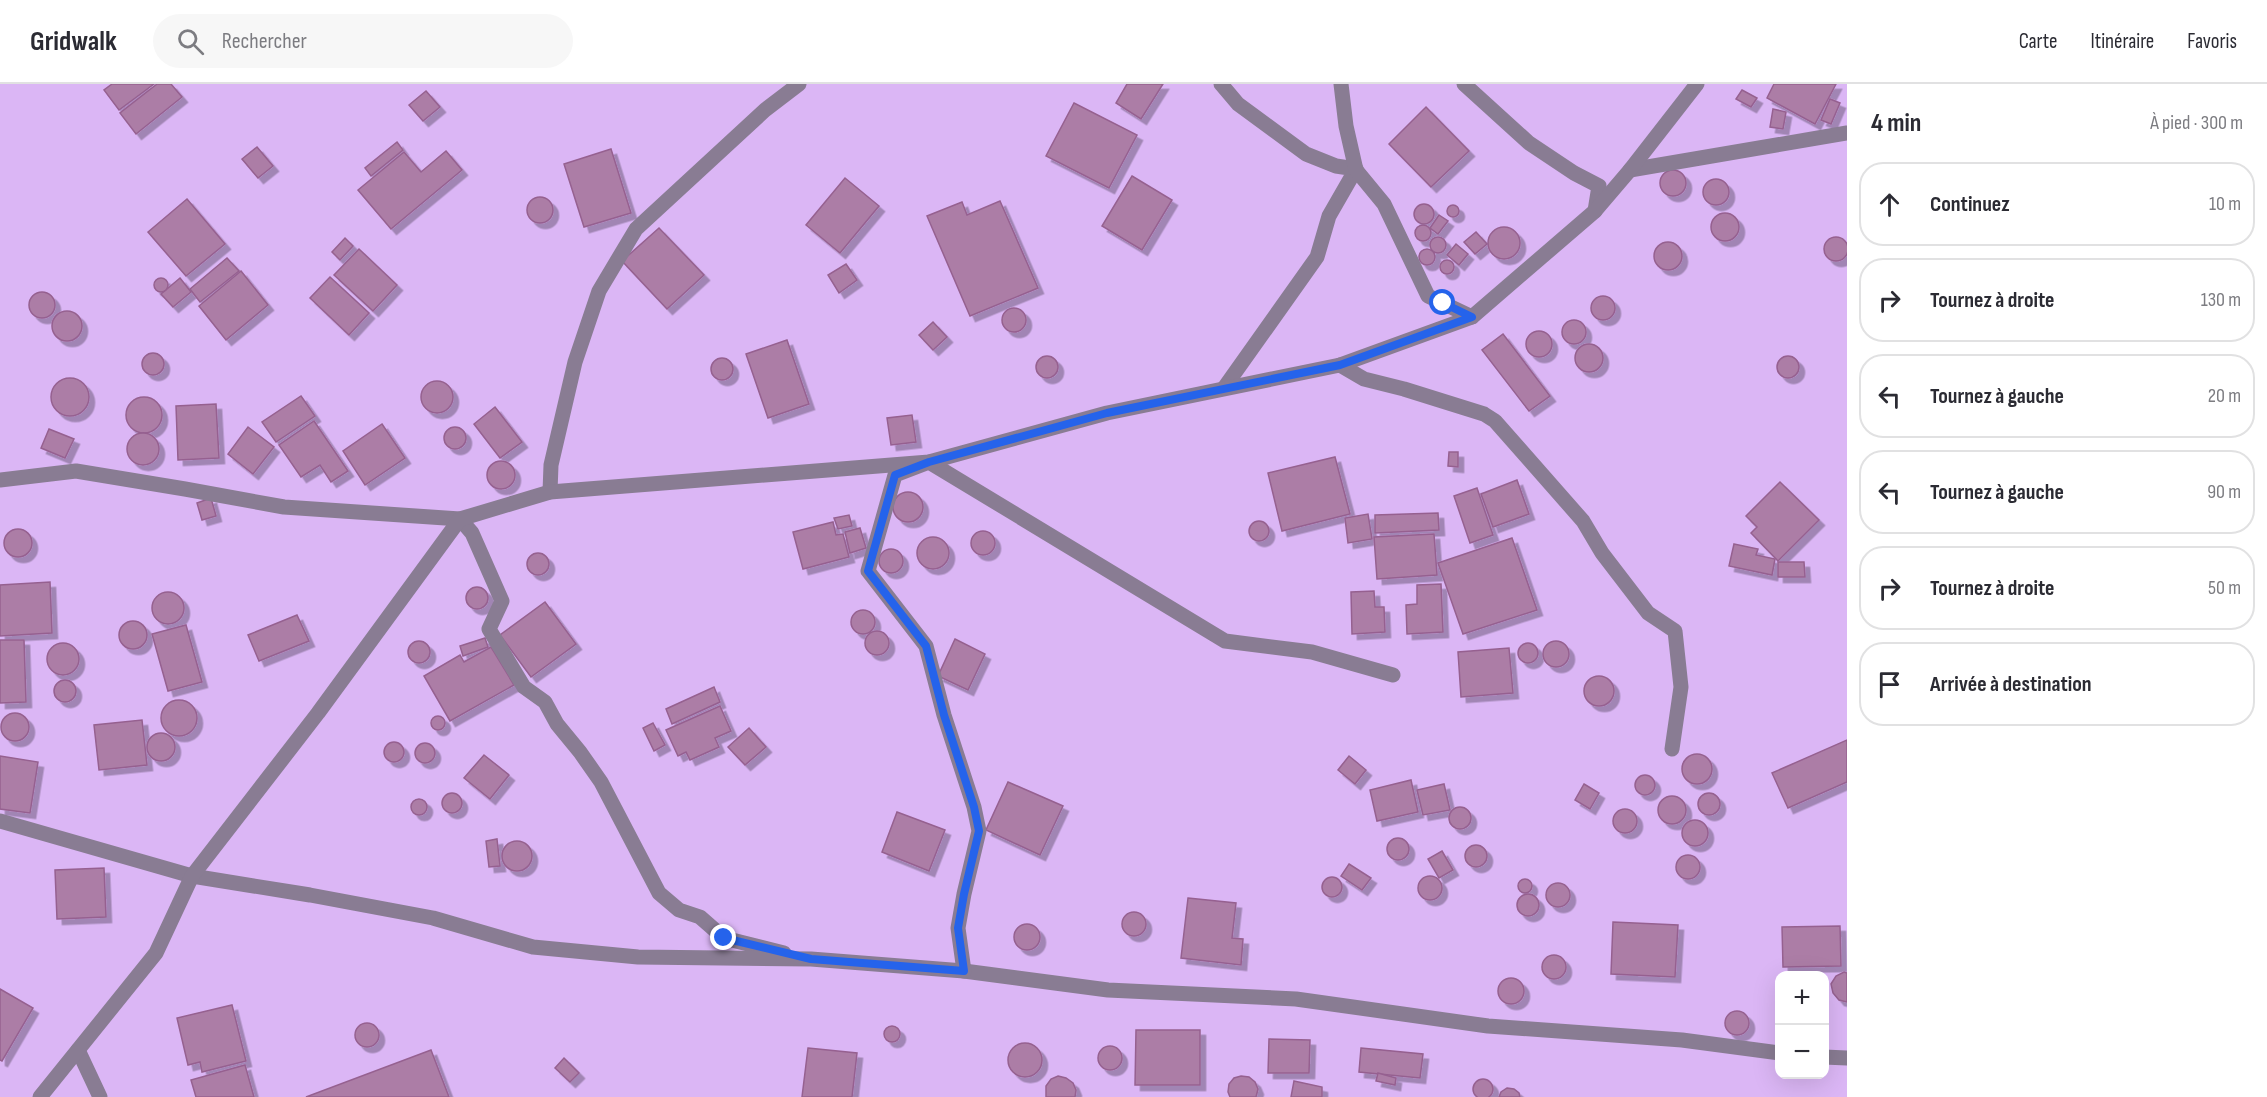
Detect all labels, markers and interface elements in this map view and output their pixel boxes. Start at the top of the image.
search box [153,14,573,68]
text: Gridwalk [30,25,117,58]
icon: search [174,25,207,58]
text: Rechercher [222,28,307,55]
text: Carte [2019,29,2058,54]
text: Itinéraire [2091,29,2154,54]
text: Favoris [2187,29,2237,54]
text: 4 min [1871,108,1921,139]
text: À pied · 300 m [2150,111,2243,135]
icon: ahead [1873,188,1906,221]
text: Continuez [1930,191,2010,218]
text: 10 m [2209,192,2241,216]
icon: right [1873,284,1906,317]
text: Tournez à droite [1930,287,2055,314]
text: 130 m [2201,288,2241,312]
route start [1429,289,1455,315]
icon: left [1873,380,1906,413]
text: Tournez à gauche [1930,383,2064,410]
text: 20 m [2208,384,2241,408]
icon: left [1873,476,1906,509]
text: Tournez à gauche [1930,479,2064,506]
text: 90 m [2207,480,2241,504]
icon: right [1873,572,1906,605]
text: Tournez à droite [1930,575,2055,602]
text: 50 m [2208,576,2241,600]
icon: arrive [1873,668,1906,701]
text: Arrivée à destination [1930,671,2092,698]
route end [710,924,736,950]
map controls [1775,971,1829,1079]
button: + [1775,971,1829,1025]
button: − [1775,1025,1829,1079]

